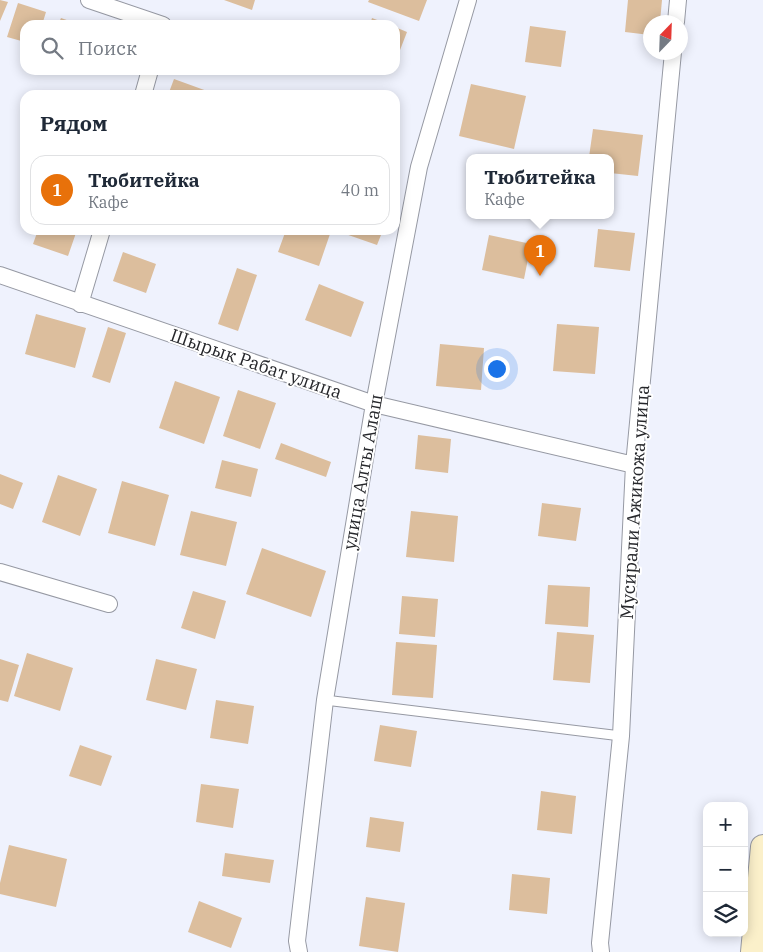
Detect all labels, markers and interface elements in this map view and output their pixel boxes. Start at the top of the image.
north arrow [643,15,688,60]
search box [20,20,400,75]
icon: search [38,34,66,62]
text: Поиск [78,36,137,60]
text: Рядом [40,109,108,137]
popup [466,154,614,219]
text: Тюбитейка [484,165,596,189]
text: Тюбитейка [88,168,200,192]
text: 1 [52,180,62,200]
text: 40 m [341,180,379,200]
text: Кафе [484,189,525,209]
text: Кафе [88,192,129,212]
pin: 1 [524,235,556,276]
street label: Шырык Рабат улица [167,323,345,404]
your location [484,356,510,382]
street label: Мусирали Ажикожа улица [615,384,654,620]
street label: улица Алты Алаш [337,392,388,552]
map controls [703,802,748,937]
button: + [703,802,748,847]
button: − [703,847,748,892]
button: layers [703,892,748,937]

